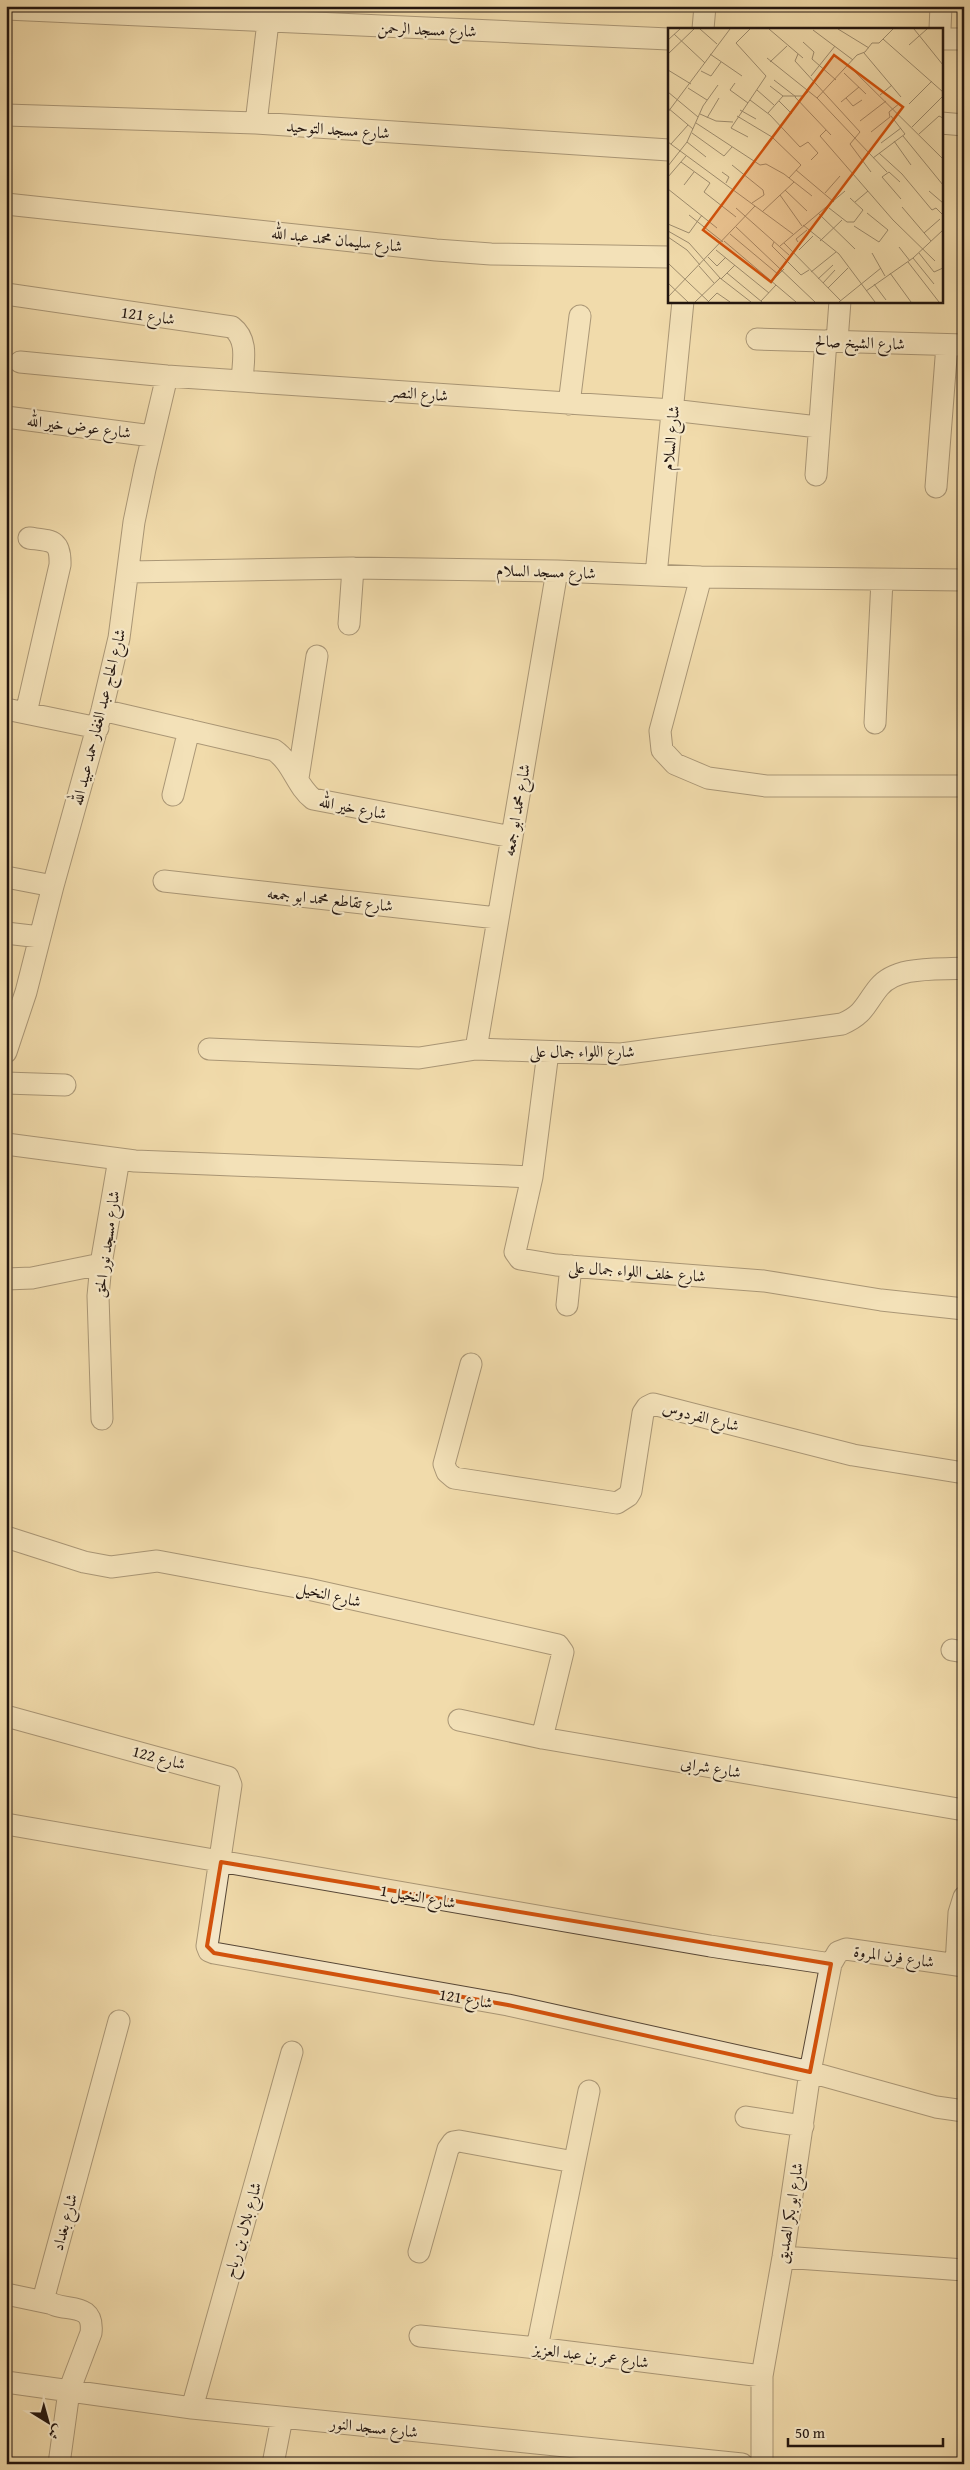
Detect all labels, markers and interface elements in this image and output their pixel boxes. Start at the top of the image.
street label: شارع مسجد الرحمن [377,15,477,45]
inset map [668,28,942,302]
street label: شارع مسجد التوحيد [285,113,391,147]
street label: شارع سليمان محمد عبد الله [270,220,404,260]
street label: شارع 121 [119,299,177,333]
street label: شارع الشيخ صالح [814,328,906,359]
street label: شارع النصر [387,379,449,409]
street label: شارع السلام [655,404,688,472]
street label: شارع عوض خير الله [25,408,132,446]
street label: شارع مسجد السلام [496,557,596,588]
street label: شارع الحاج عبد الغفار حمد عبيد الله [64,626,135,809]
street label: شارع محمد ابو جمعه [496,762,538,858]
street label: شارع خير الله [317,789,389,827]
street label: شارع تقاطع محمد ابو جمعه [265,880,394,922]
street label: شارع اللواء جمال على [529,1039,635,1065]
street label: شارع مسجد نور الحق [87,1189,127,1299]
street label: شارع خلف اللواء جمال على [567,1254,707,1290]
street label: شارع الفردوس [659,1395,742,1439]
street label: شارع النخيل [294,1575,364,1615]
street label: شارع 122 [129,1738,188,1778]
street label: شارع شرابى [679,1750,743,1786]
street label: شارع النخيل 1 [378,1878,458,1916]
street label: شارع فرن المروة [852,1938,936,1976]
street label: شارع 121 [437,1981,495,2017]
street label: شارع ابو بكر الصديق [769,2161,811,2266]
street label: شارع بلال بن رباح [217,2179,270,2282]
street label: شارع بغداد [45,2191,85,2254]
street label: شارع عمر بن عبد العزيز [530,2336,650,2376]
north arrow [22,2398,72,2448]
street label: شارع مسجد النور [327,2410,419,2446]
scale bar [788,2415,942,2447]
text: ش [44,2420,67,2445]
text: 50 m [795,2422,826,2443]

